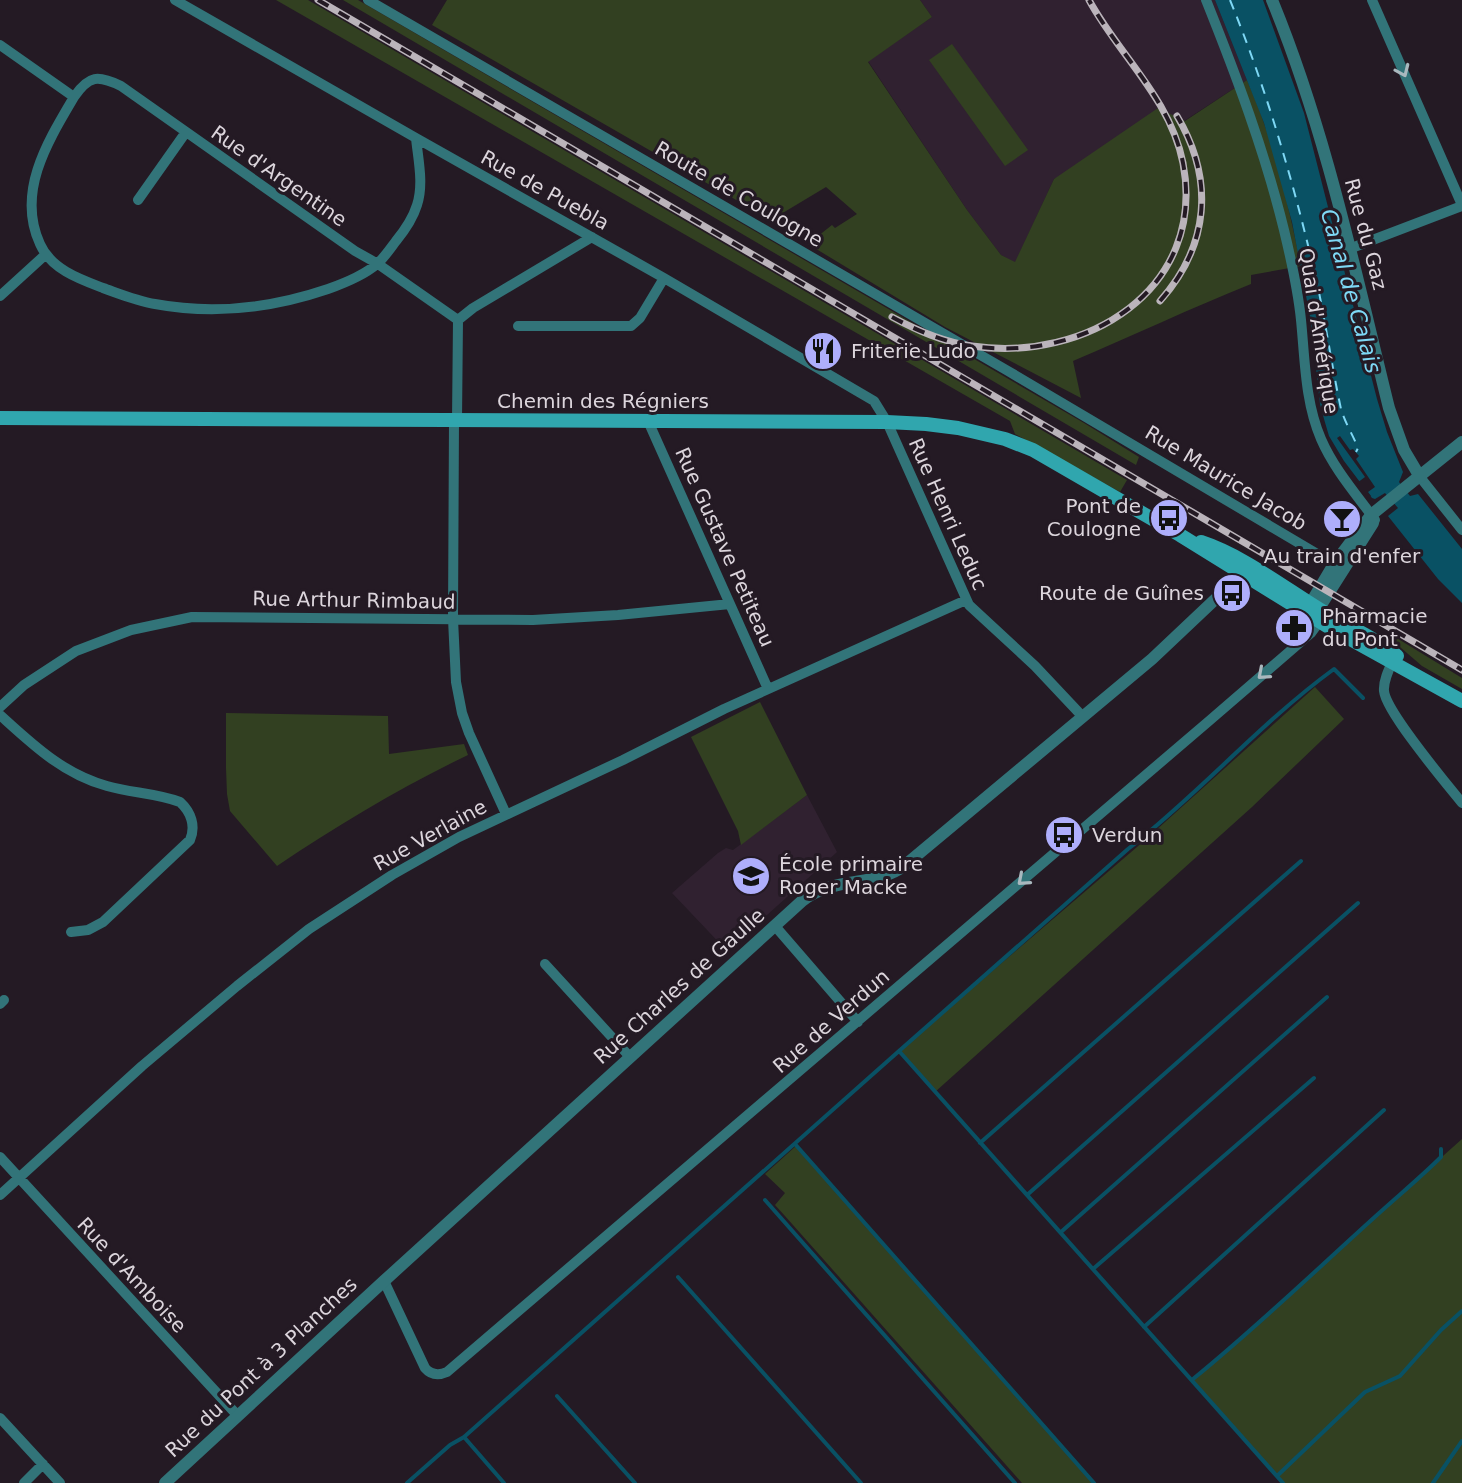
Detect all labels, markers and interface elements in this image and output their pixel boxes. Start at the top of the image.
one-way arrow [1394,63,1410,77]
street label: Rue d'Argentine [207,120,351,232]
street label: Route de Coulogne [651,136,827,252]
street label: Rue de Puebla [477,145,613,235]
street label: Rue du Gaz [1340,176,1392,292]
water label: Canal de Calais [1316,206,1386,376]
street label: Quai d'Amérique [1294,246,1344,416]
restaurant icon: Friterie Ludo [802,330,844,372]
place label: Friterie Ludo [851,339,976,363]
street label: Chemin des Régniers [497,389,709,413]
street label: Rue Maurice Jacob [1141,420,1311,536]
street label: Rue Henri Leduc [904,434,992,594]
street label: Rue Gustave Petiteau [670,444,780,650]
place label: Pont de Coulogne [1047,494,1141,541]
bus stop icon: Pont de Coulogne [1148,497,1190,539]
bar icon: Au train d'enfer [1321,498,1363,540]
place label: Au train d'enfer [1264,544,1421,568]
bus stop icon: Route de Guînes [1211,572,1253,614]
place label: Route de Guînes [1039,581,1204,605]
street label: Rue Arthur Rimbaud [252,586,456,614]
place label: Pharmacie du Pont [1322,604,1427,651]
pharmacy icon: Pharmacie du Pont [1273,607,1315,649]
one-way arrow [1258,664,1272,679]
street label: Rue Verlaine [369,794,491,876]
bus stop icon: Verdun [1043,814,1085,856]
place label: Verdun [1092,823,1162,847]
place label: École primaire Roger Macke [779,852,923,899]
school or university icon: École primaire Roger Macke [730,855,772,897]
one-way arrow [1017,870,1032,884]
street label: Rue Charles de Gaulle [589,903,769,1069]
street label: Rue de Verdun [768,964,894,1078]
street label: Rue d'Amboise [72,1212,192,1338]
street label: Rue du Pont à 3 Planches [160,1272,362,1462]

